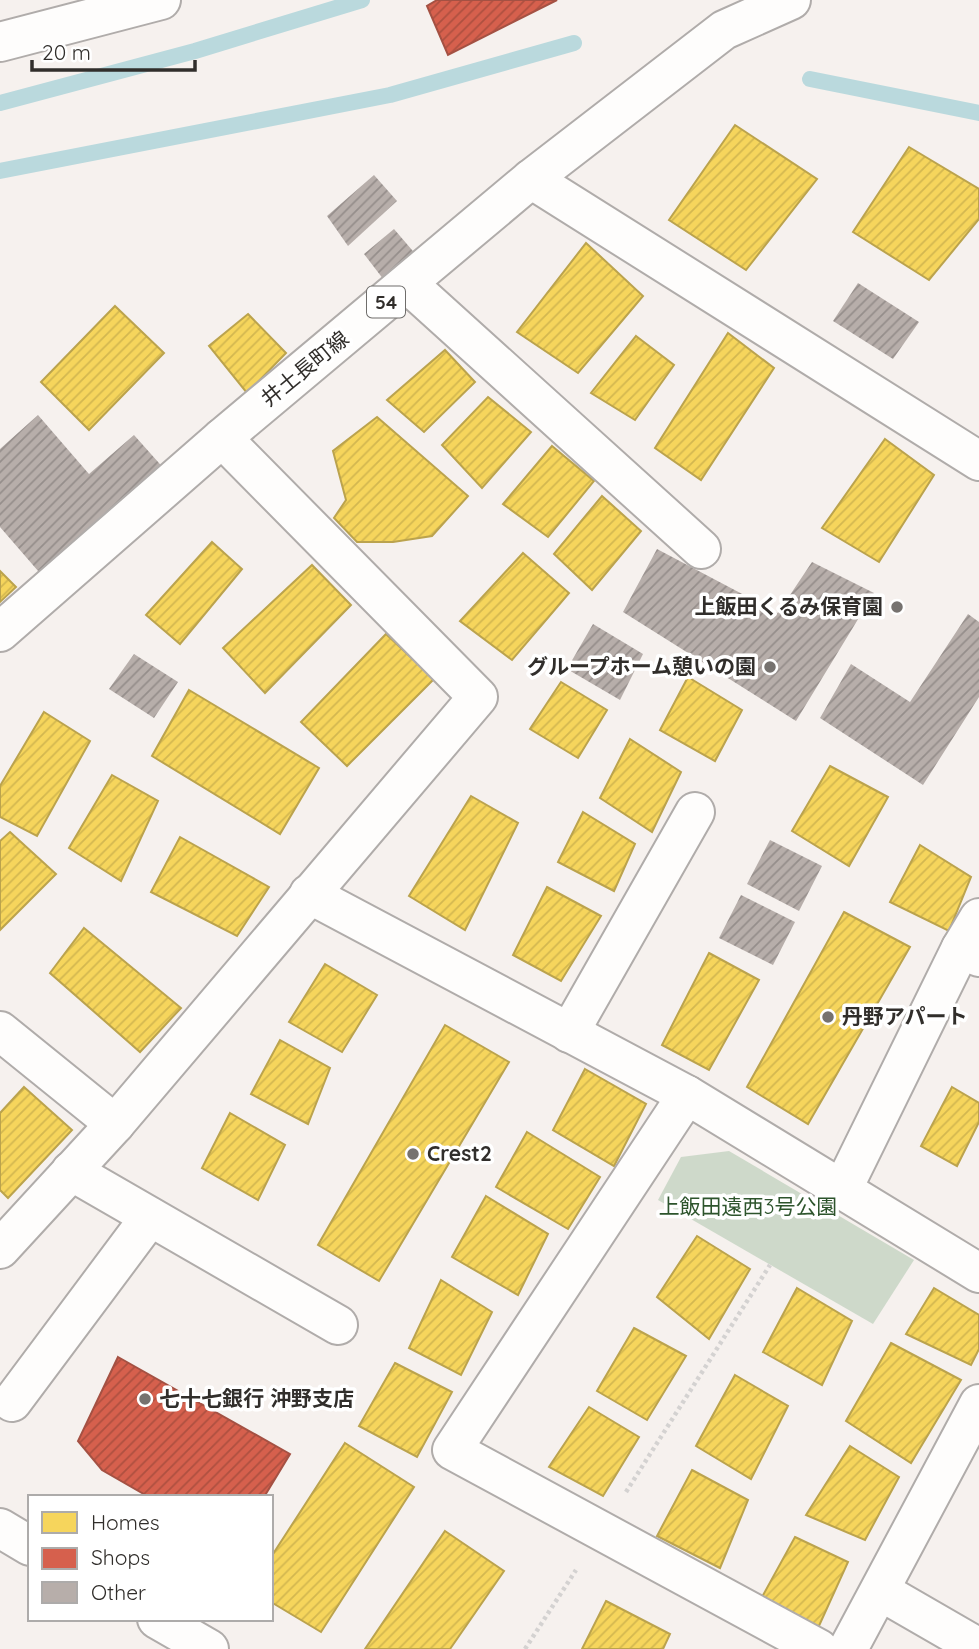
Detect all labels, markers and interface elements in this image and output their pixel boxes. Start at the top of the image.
scale bar [32,28,194,72]
text: 20 m [42,39,91,65]
road number: 54 [367,286,405,318]
street label: 井土長町線 [255,325,353,411]
place label: 上飯田くるみ保育園 [694,593,883,619]
marker: 上飯田くるみ保育園 [889,599,905,615]
place label: グループホーム憩いの園 [527,653,756,679]
marker: グループホーム憩いの園 [762,659,778,675]
place label: 丹野アパート [842,1003,968,1029]
marker: 丹野アパート [820,1009,836,1025]
place label: Crest2 [427,1140,492,1166]
marker: Crest2 [405,1146,421,1162]
park label: 上飯田遠西3号公園 [658,1193,838,1219]
place label: 七十七銀行 沖野支店 [159,1385,354,1411]
marker: 七十七銀行 沖野支店 [137,1391,153,1407]
legend [28,1495,273,1621]
text: Homes [91,1509,160,1535]
text: Shops [91,1544,150,1570]
text: Other [91,1579,146,1605]

